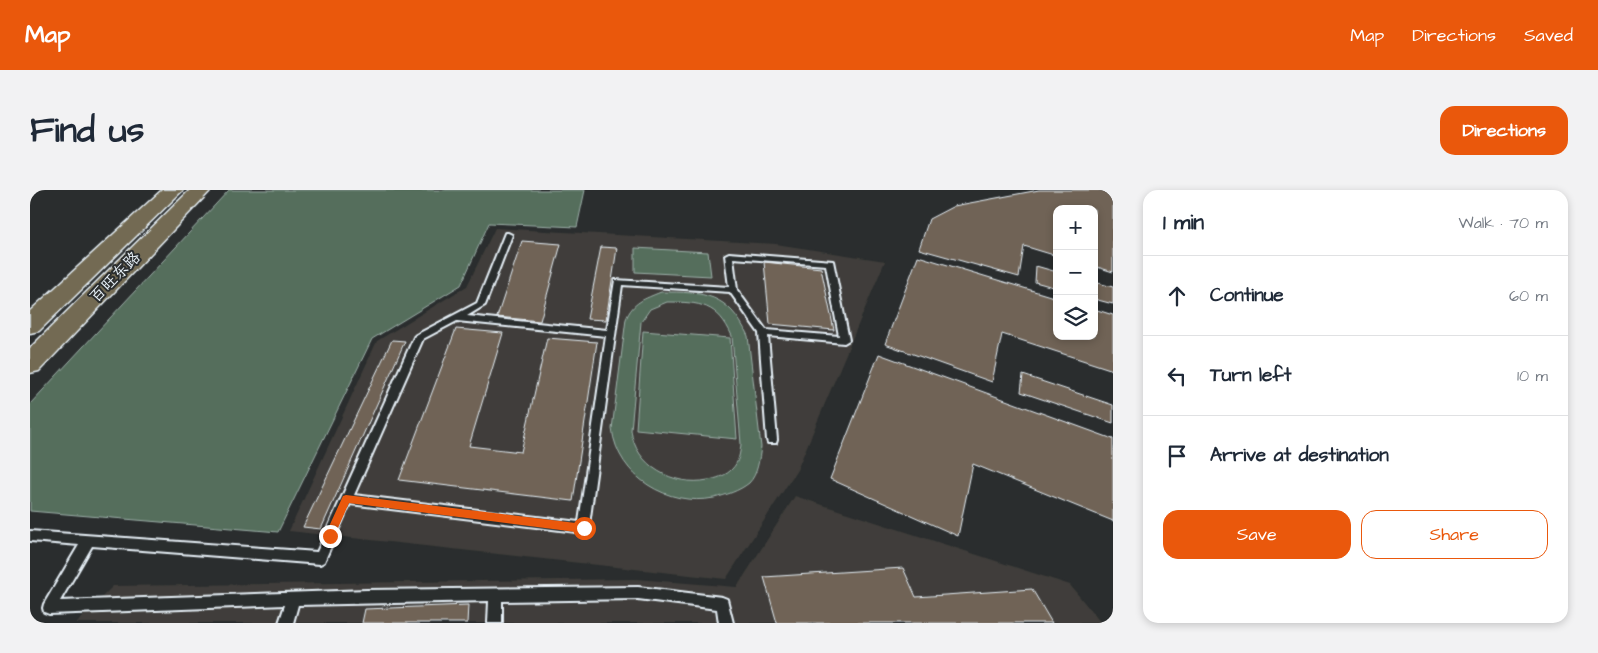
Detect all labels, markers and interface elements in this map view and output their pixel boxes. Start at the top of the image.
text: Map [25,18,70,52]
text: Map [1350,23,1384,48]
text: Directions [1412,23,1496,48]
text: Saved [1524,23,1573,48]
text: Find us [30,106,144,155]
button: Directions [1440,106,1568,155]
map controls [1053,205,1098,340]
button: + [1053,205,1098,250]
text: 1 min [1163,208,1204,237]
text: Walk · 70 m [1459,212,1548,234]
street label: 百旺东路 [85,247,145,307]
button: − [1053,250,1098,295]
icon: ahead [1163,282,1191,310]
text: Continue [1210,282,1284,309]
text: 60 m [1509,285,1548,307]
button: layers [1053,295,1098,340]
icon: left [1163,362,1191,390]
text: Turn left [1210,362,1291,389]
text: 10 m [1517,365,1548,387]
icon: arrive [1163,442,1191,470]
text: Arrive at destination [1210,442,1389,469]
button: Save [1163,510,1351,559]
button: Share [1361,510,1548,559]
route start [573,517,596,540]
route end [319,525,342,548]

